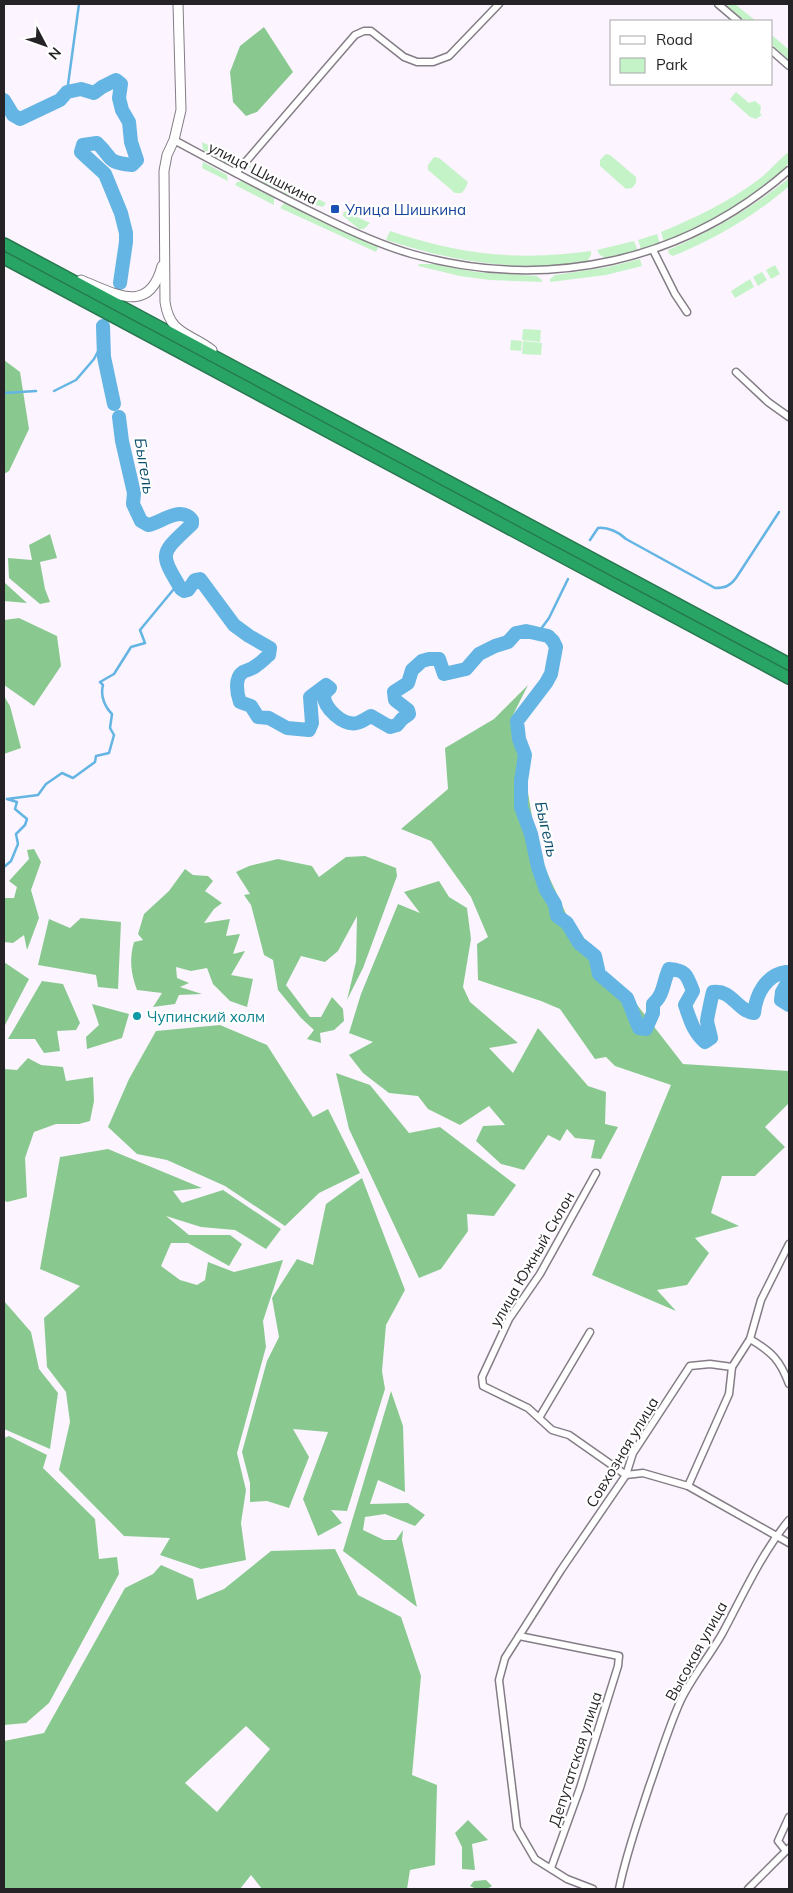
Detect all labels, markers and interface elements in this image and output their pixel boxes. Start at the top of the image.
north arrow [20,20,70,70]
legend [610,20,773,85]
text: Road [656,30,693,49]
text: N [45,44,65,63]
text: Park [656,55,688,74]
street label: улица Шишкина [205,137,321,209]
place label: Улица Шишкина [344,200,466,219]
marker: Улица Шишкина [329,203,341,215]
water label: Быгель [131,436,159,496]
water label: Быгель [531,799,563,859]
place label: Чупинский холм [147,1007,265,1026]
marker: Чупинский холм [131,1010,143,1022]
street label: улица Южный Склон [485,1188,579,1330]
street label: Совхозная улица [582,1393,662,1511]
street label: Высокая улица [661,1598,731,1704]
street label: Депутатская улица [544,1689,606,1829]

